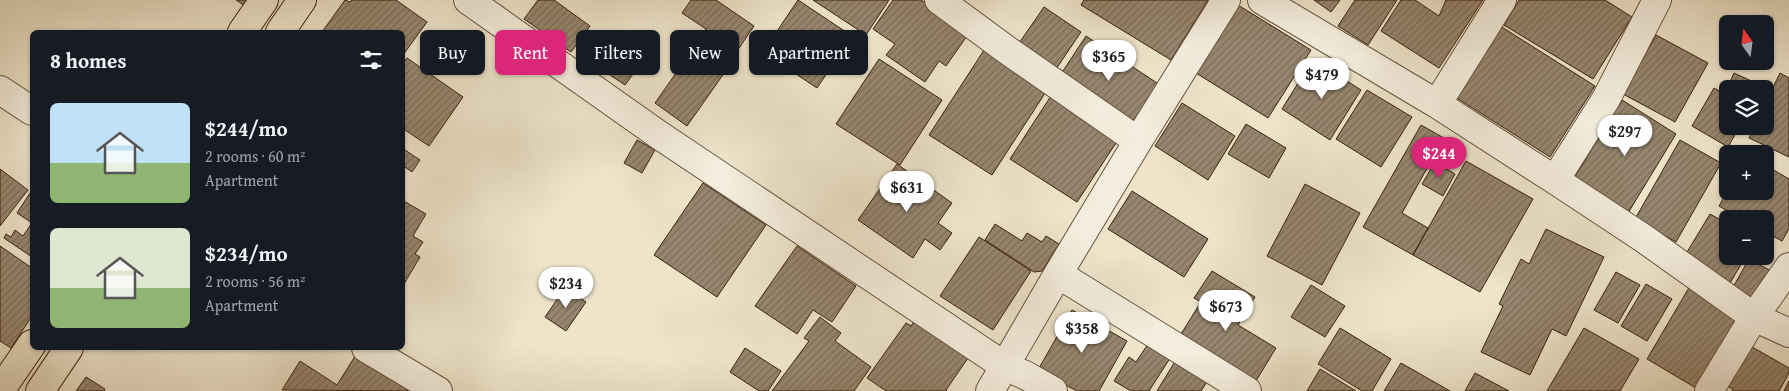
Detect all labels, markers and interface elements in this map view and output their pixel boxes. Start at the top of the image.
north arrow [1719,15,1774,70]
map controls [1719,15,1774,265]
chip: Buy [420,30,485,75]
chip: Rent [495,30,566,75]
chip: Filters [576,30,660,75]
chip: New [670,30,739,75]
chip: Apartment [749,30,868,75]
pin: $365 [1079,39,1139,82]
text: $365 [1092,44,1126,68]
text: 8 homes [50,45,126,76]
icon: filters [357,46,385,74]
pin: $479 [1292,58,1352,100]
text: $479 [1305,62,1339,86]
button: layers [1719,80,1774,135]
text: $244/mo [205,113,288,144]
pin: $297 [1595,114,1655,157]
text: $297 [1608,119,1642,143]
icon: home [90,123,150,183]
pin: $244 [1409,136,1469,179]
text: $244 [1422,141,1456,165]
text: 2 rooms · 60 m² [205,144,305,168]
button: + [1719,145,1774,200]
text: Apartment [205,168,278,192]
pin: $631 [877,170,937,213]
text: $631 [890,175,924,199]
button: − [1719,210,1774,265]
text: $234/mo [205,238,288,269]
icon: home [90,248,150,308]
pin: $234 [536,266,596,309]
text: 2 rooms · 56 m² [205,269,305,293]
text: $234 [549,271,583,295]
pin: $673 [1196,290,1256,332]
text: Apartment [205,293,278,317]
text: $673 [1209,294,1243,318]
pin: $358 [1052,312,1112,354]
text: $358 [1065,316,1099,340]

